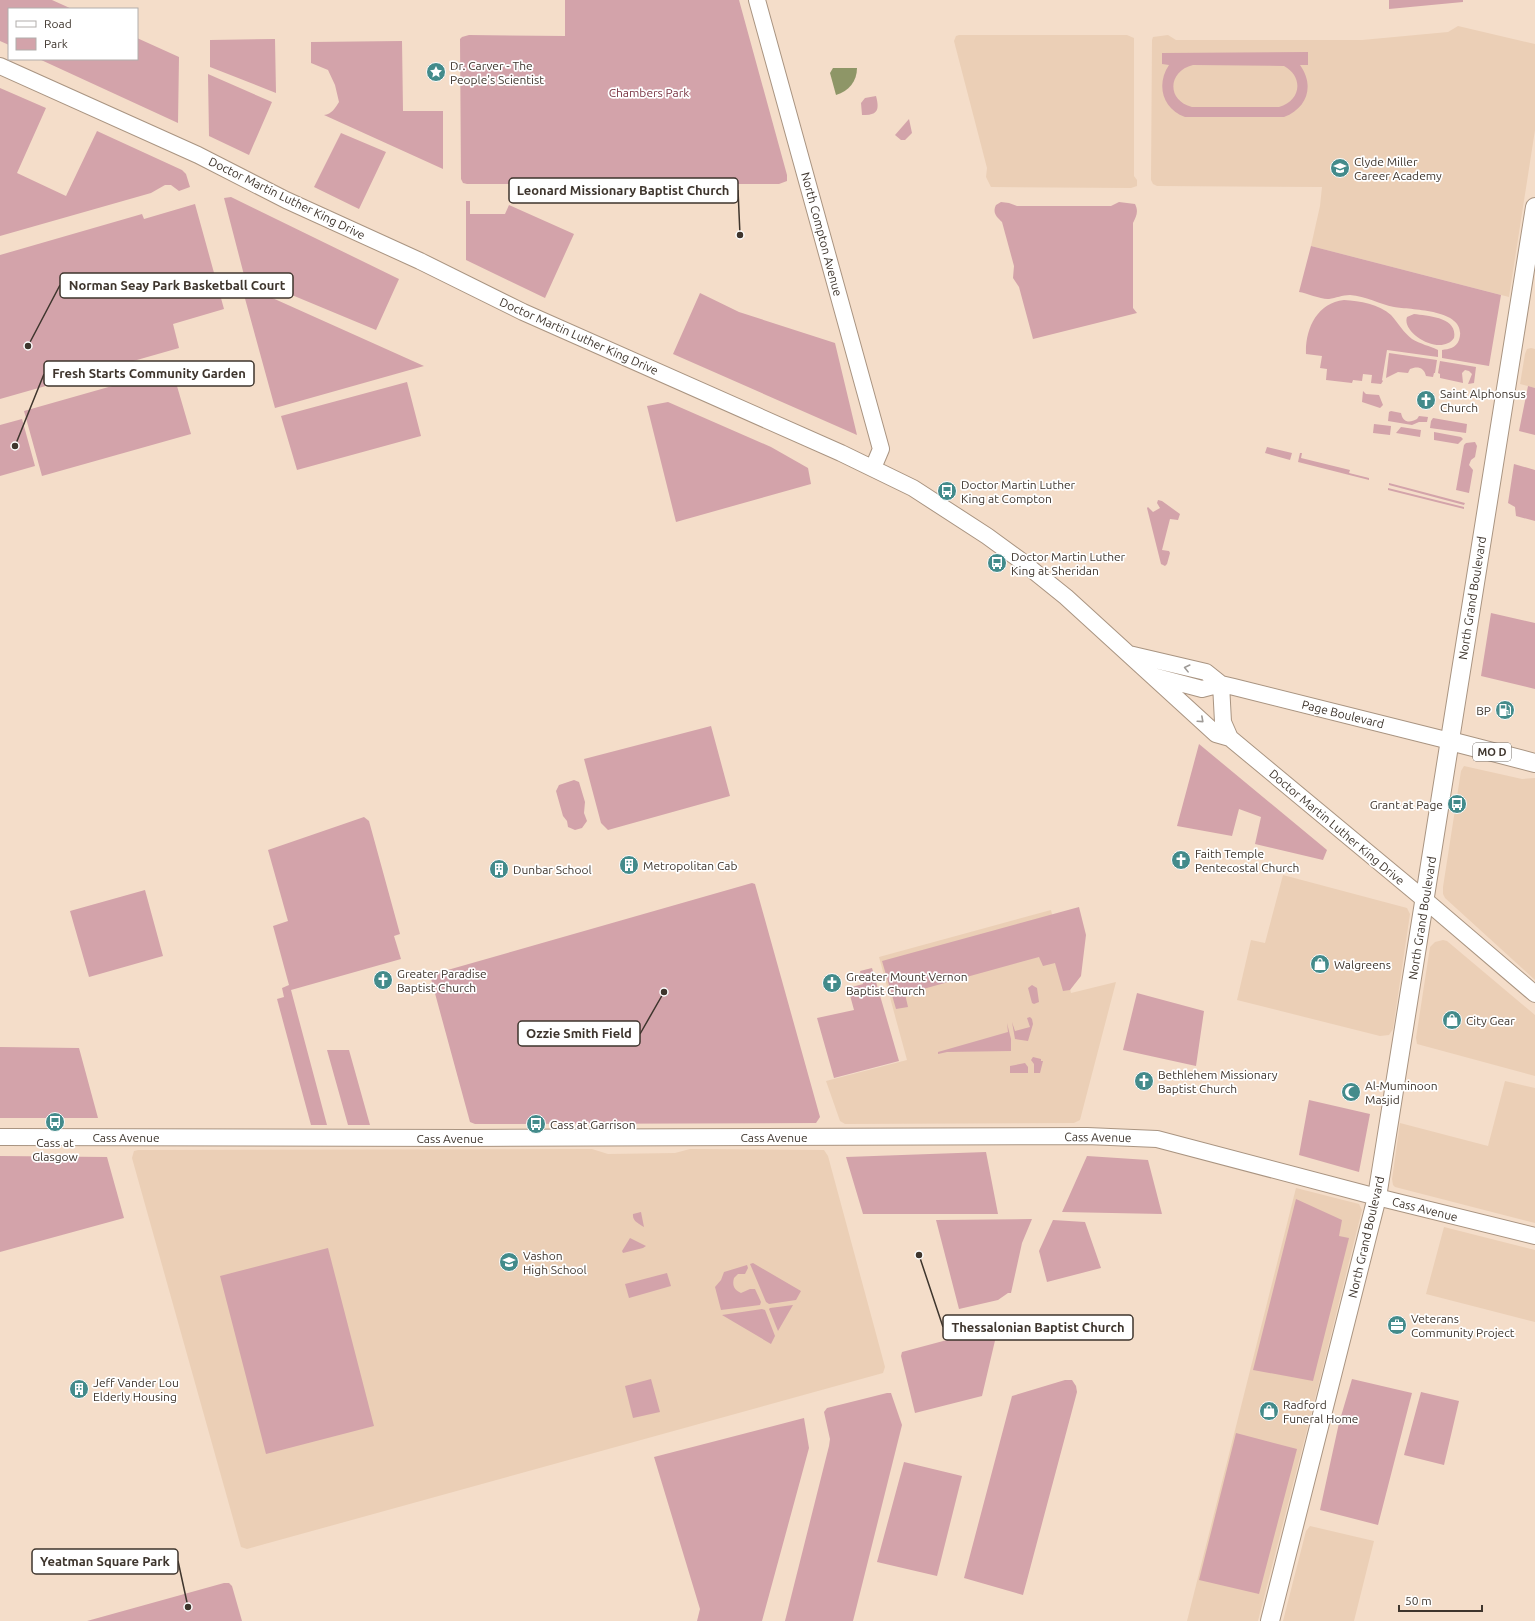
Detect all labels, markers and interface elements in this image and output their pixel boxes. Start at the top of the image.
legend [8,8,138,60]
text: Road [44,17,72,30]
text: Park [44,37,68,50]
place label: Dr. Carver - The People's Scientist [450,59,544,86]
place icon: Dr. Carver - The People's Scientist [425,61,447,83]
park label: Chambers Park [609,86,689,99]
street label: Doctor Martin Luther King Drive [207,154,367,242]
place label: Clyde Miller Career Academy [1354,155,1442,182]
school or university icon: Clyde Miller Career Academy [1329,157,1351,179]
street label: North Compton Avenue [799,171,845,297]
callout: Leonard Missionary Baptist Church [509,178,738,203]
text: Leonard Missionary Baptist Church [517,183,729,197]
callout: Norman Seay Park Basketball Court [60,273,293,298]
text: Norman Seay Park Basketball Court [69,278,286,292]
street label: Doctor Martin Luther King Drive [498,295,660,377]
callout: Fresh Starts Community Garden [44,361,254,386]
text: Fresh Starts Community Garden [52,366,246,380]
place label: Saint Alphonsus Church [1440,387,1526,414]
church icon: Saint Alphonsus Church [1415,389,1437,411]
place label: Doctor Martin Luther King at Compton [961,478,1076,505]
bus stop icon: Doctor Martin Luther King at Compton [936,480,958,502]
street label: North Grand Boulevard [1456,535,1488,661]
place label: Doctor Martin Luther King at Sheridan [1011,550,1126,577]
bus stop icon: Doctor Martin Luther King at Sheridan [986,552,1008,574]
one-way arrow [1183,664,1190,672]
street label: Page Boulevard [1301,697,1385,731]
fuel station icon: BP [1494,699,1516,721]
place label: BP [1476,704,1491,717]
one-way arrow [1196,716,1203,723]
road number: MO D [1473,743,1511,761]
street label: Doctor Martin Luther King Drive [1267,767,1407,887]
bus stop icon: Grant at Page [1446,793,1468,815]
place label: Grant at Page [1370,798,1443,811]
place label: Faith Temple Pentecostal Church [1195,847,1299,874]
church icon: Faith Temple Pentecostal Church [1170,849,1192,871]
building icon: Metropolitan Cab [618,854,640,876]
street label: North Grand Boulevard [1406,855,1438,981]
building icon: Dunbar School [488,858,510,880]
place label: Metropolitan Cab [643,859,737,872]
place label: Dunbar School [513,863,592,876]
shop icon: Walgreens [1309,953,1331,975]
place label: Walgreens [1334,958,1391,971]
place label: Greater Paradise Baptist Church [397,967,487,994]
church icon: Greater Paradise Baptist Church [372,969,394,991]
place label: Greater Mount Vernon Baptist Church [846,970,968,997]
church icon: Greater Mount Vernon Baptist Church [821,972,843,994]
shop icon: City Gear [1441,1009,1463,1031]
place label: City Gear [1466,1014,1515,1027]
callout: Ozzie Smith Field [518,1021,640,1046]
text: Ozzie Smith Field [526,1026,632,1040]
place label: Bethlehem Missionary Baptist Church [1158,1068,1278,1095]
church icon: Bethlehem Missionary Baptist Church [1133,1070,1155,1092]
place label: Al-Muminoon Masjid [1365,1079,1438,1106]
mosque icon: Al-Muminoon Masjid [1340,1081,1362,1103]
bus stop icon: Cass at Glasgow [44,1111,66,1133]
bus stop icon: Cass at Garrison [525,1113,547,1135]
place label: Cass at Garrison [550,1118,636,1131]
street label: Cass Avenue [1064,1130,1132,1144]
street label: Cass Avenue [92,1131,160,1144]
street label: Cass Avenue [740,1131,808,1144]
street label: Cass Avenue [416,1132,484,1145]
place label: Cass at Glasgow [32,1136,79,1163]
street label: North Grand Boulevard [1346,1175,1386,1299]
street label: Cass Avenue [1391,1195,1459,1223]
place label: Vashon High School [523,1249,587,1276]
school or university icon: Vashon High School [498,1251,520,1273]
place label: Veterans Community Project [1411,1312,1515,1339]
office icon: Veterans Community Project [1386,1314,1408,1336]
callout: Thessalonian Baptist Church [943,1315,1133,1340]
text: Thessalonian Baptist Church [951,1320,1125,1334]
place label: Jeff Vander Lou Elderly Housing [93,1376,179,1403]
building icon: Jeff Vander Lou Elderly Housing [68,1378,90,1400]
place label: Radford Funeral Home [1283,1398,1358,1425]
shop icon: Radford Funeral Home [1258,1400,1280,1422]
callout: Yeatman Square Park [32,1549,178,1574]
text: Yeatman Square Park [40,1554,171,1568]
scale bar [1399,1587,1482,1613]
text: 50 m [1405,1594,1432,1607]

